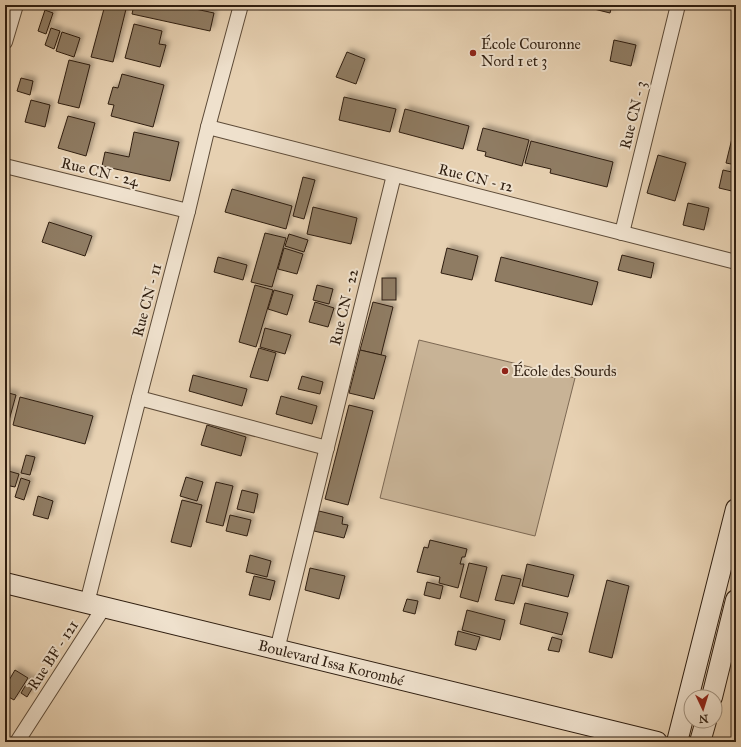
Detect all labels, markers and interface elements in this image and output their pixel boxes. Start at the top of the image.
place label: École Couronne Nord 1 et 3 [481,34,581,70]
marker: École Couronne Nord 1 et 3 [468,48,478,58]
street label: Rue CN - 3 [616,79,650,151]
street label: Rue CN - 24 [59,154,141,190]
street label: Rue CN - 12 [437,160,516,196]
street label: Rue CN - 11 [129,261,165,339]
street label: Rue CN - 22 [326,266,362,347]
place label: École des Sourds [513,361,617,380]
marker: École des Sourds [500,366,510,376]
street label: Rue BF - 121 [24,617,82,693]
street label: Boulevard Issa Korombé [256,636,407,690]
north arrow [683,689,723,729]
text: N [698,712,709,725]

